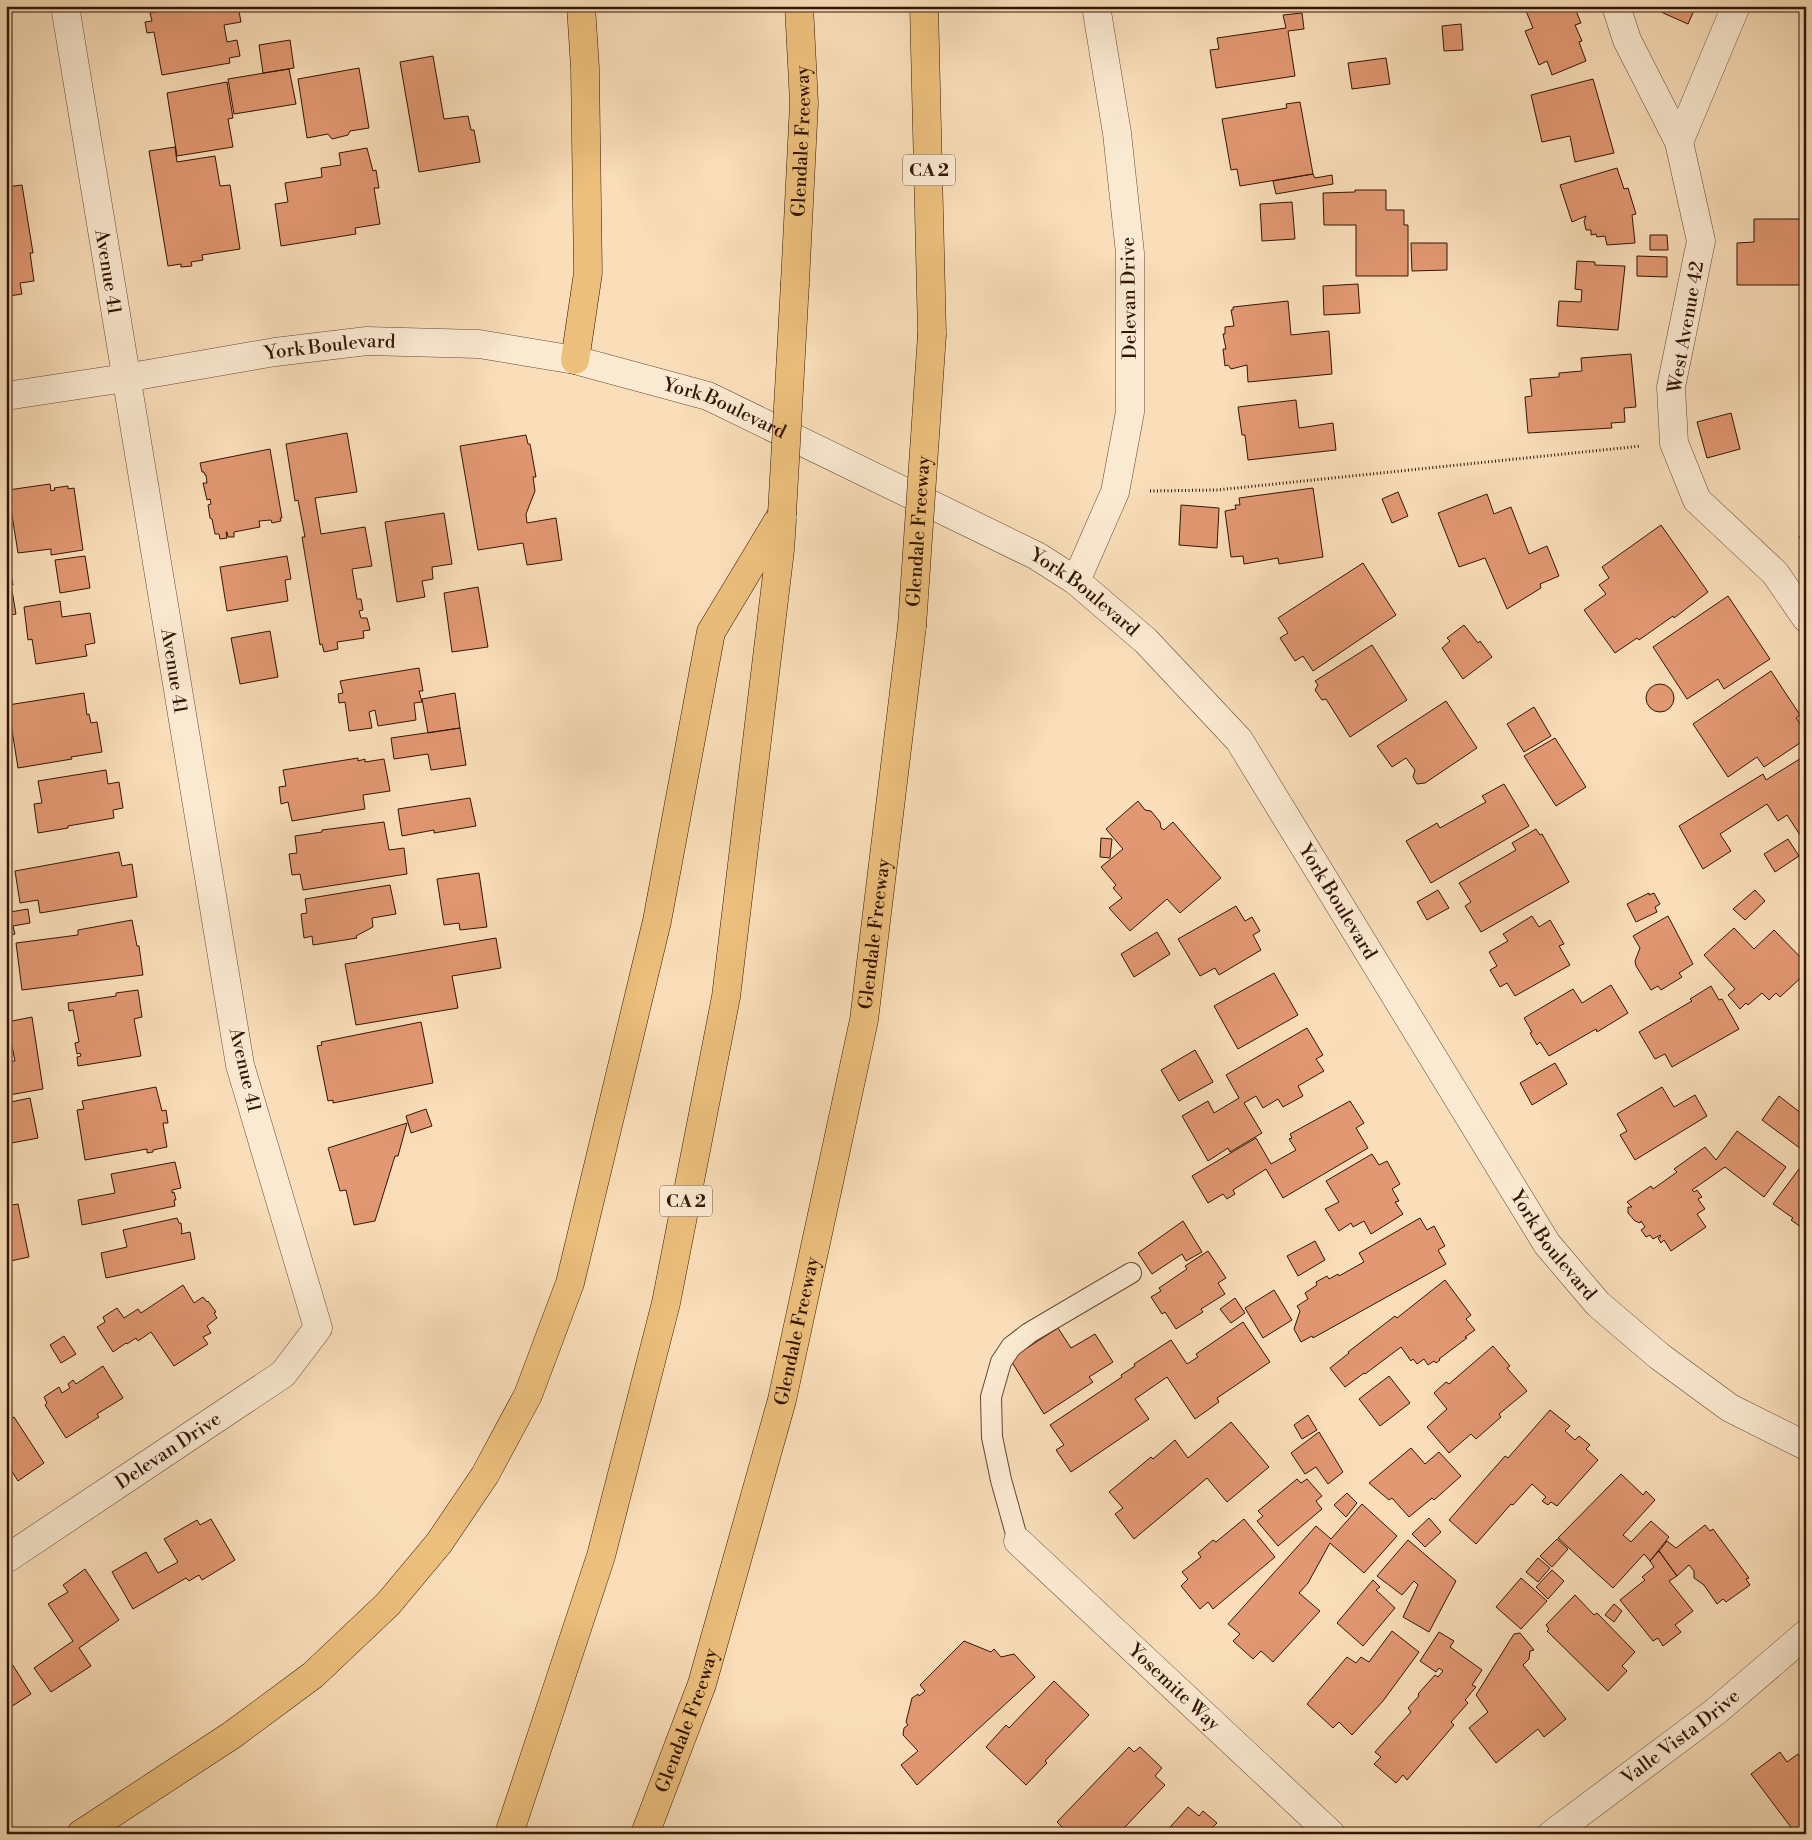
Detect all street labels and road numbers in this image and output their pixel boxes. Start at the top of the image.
street label: Glendale Freeway [786,64,816,217]
road number: CA 2 [903,154,955,186]
street label: Avenue 41 [89,227,127,316]
street label: Delevan Drive [1116,237,1142,359]
street label: West Avenue 42 [1662,259,1709,396]
street label: York Boulevard [262,329,396,366]
street label: York Boulevard [659,372,790,444]
street label: Glendale Freeway [901,454,936,608]
street label: York Boulevard [1025,542,1144,642]
street label: Avenue 41 [155,626,193,715]
street label: York Boulevard [1293,838,1382,964]
street label: Glendale Freeway [853,856,896,1011]
street label: Avenue 41 [223,1024,266,1115]
street label: York Boulevard [1504,1185,1602,1306]
road number: CA 2 [660,1186,712,1216]
street label: Glendale Freeway [769,1254,825,1408]
street label: Delevan Drive [111,1407,226,1495]
street label: Yosemite Way [1123,1638,1226,1737]
street label: Glendale Freeway [650,1645,724,1796]
street label: Valle Vista Drive [1616,1684,1745,1790]

